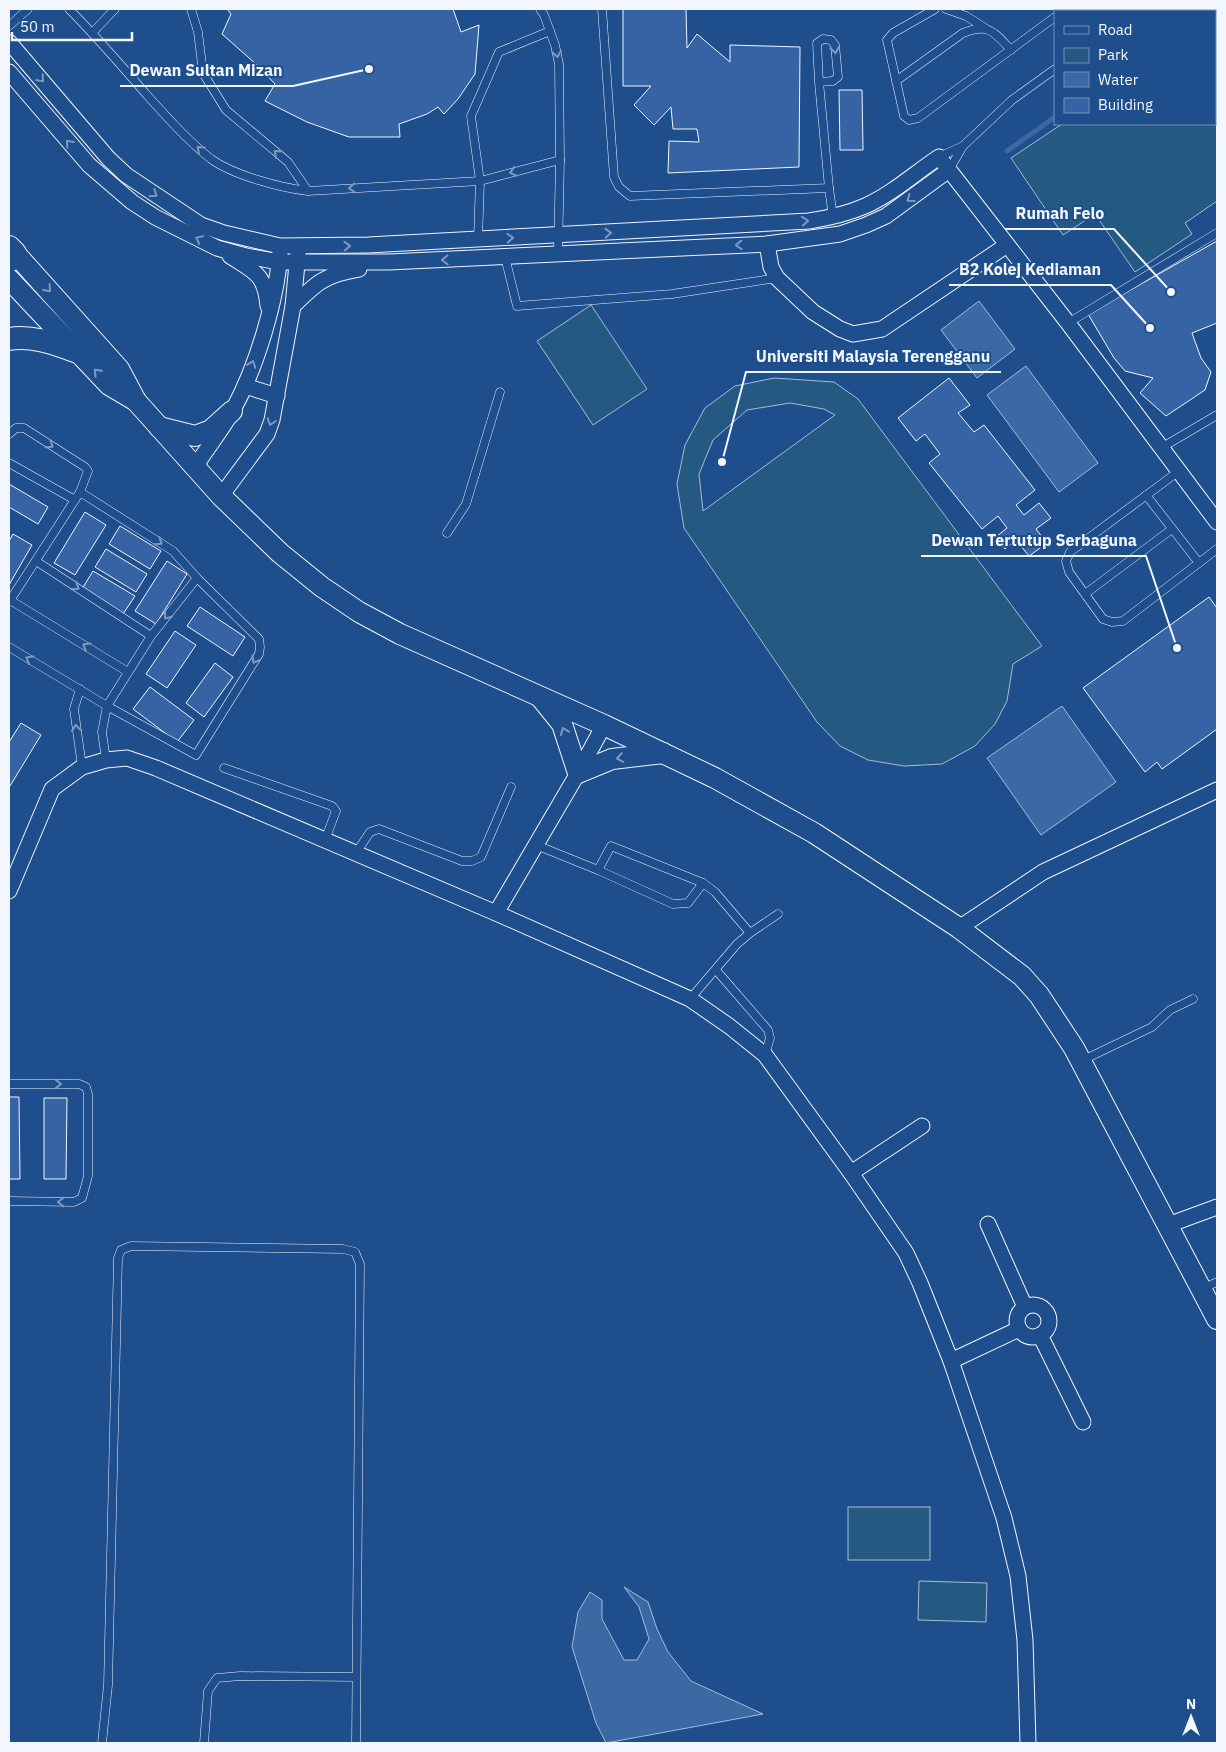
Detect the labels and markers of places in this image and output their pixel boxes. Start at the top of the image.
callout: Dewan Sultan Mizan [120,55,293,86]
callout: Rumah Felo [1005,198,1114,229]
callout: B2 Kolej Kediaman [949,254,1111,285]
callout: Universiti Malaysia Terengganu [746,341,1001,372]
callout: Dewan Tertutup Serbaguna [921,525,1146,556]

